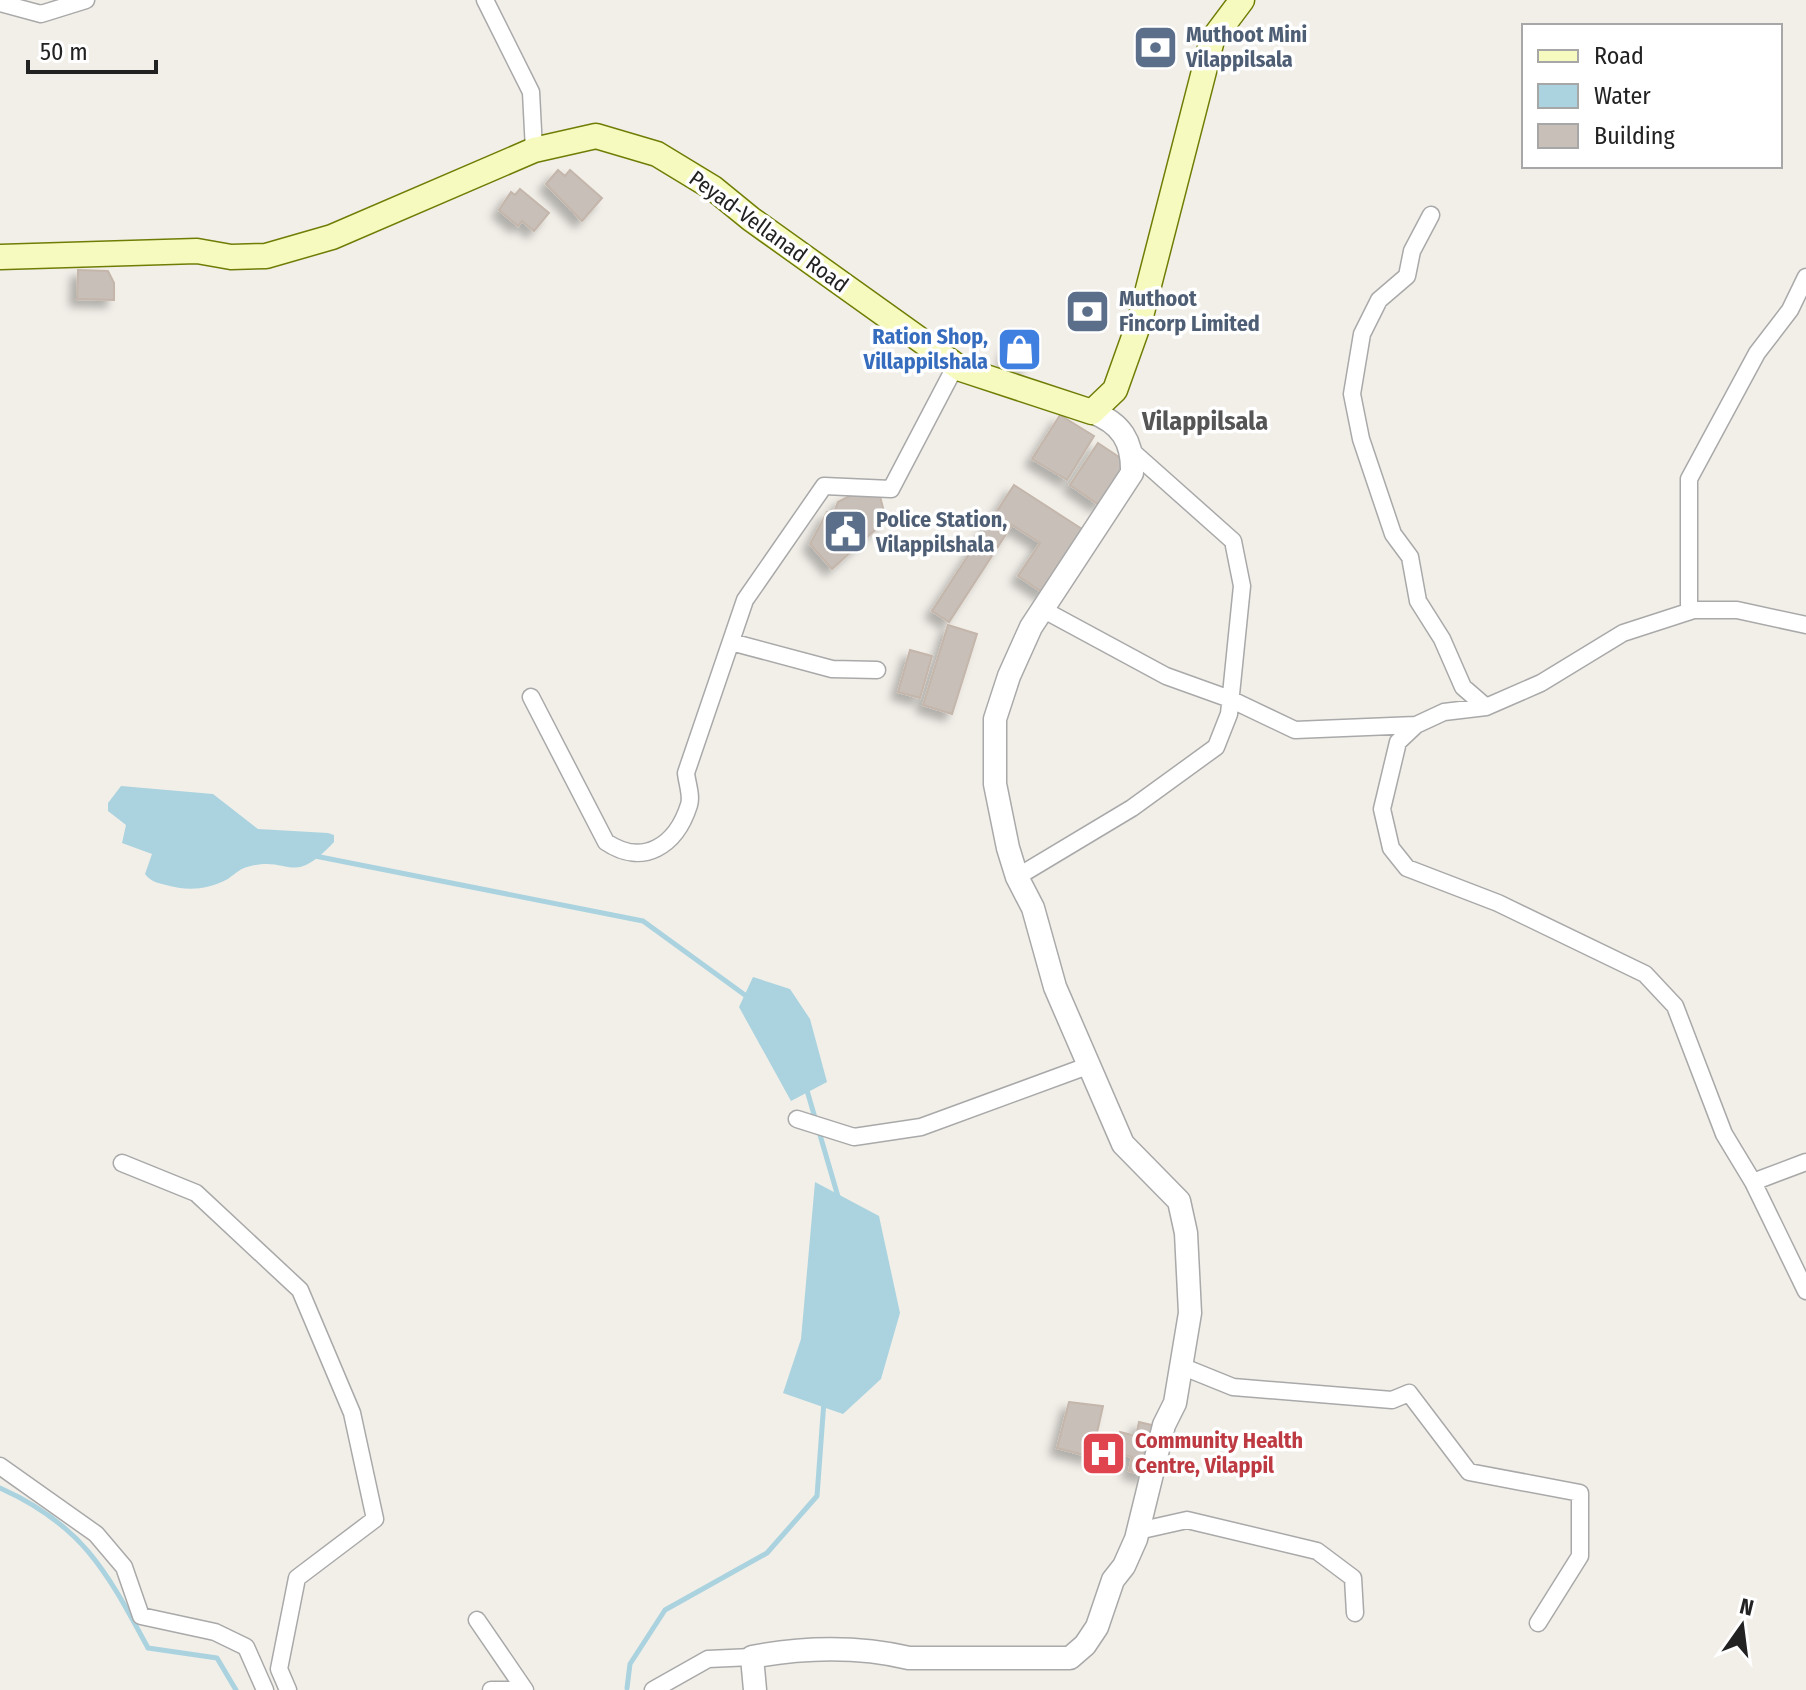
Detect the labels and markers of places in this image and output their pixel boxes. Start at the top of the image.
place label: Muthoot Mini Vilappilsala [1185,21,1307,73]
bank icon: Muthoot Mini Vilappilsala [1131,23,1179,71]
place label: Muthoot Fincorp Limited [1119,285,1260,337]
bank icon: Muthoot Fincorp Limited [1064,287,1112,335]
place label: Ration Shop, Villappilshala [863,323,988,375]
shop icon: Ration Shop, Villappilshala [995,325,1043,373]
place label: Police Station, Vilappilshala [875,506,1007,558]
public building icon: Police Station, Vilappilshala [821,508,869,556]
place label: Community Health Centre, Vilappil [1135,1427,1303,1479]
hospital icon: Community Health Centre, Vilappil [1080,1429,1128,1477]

